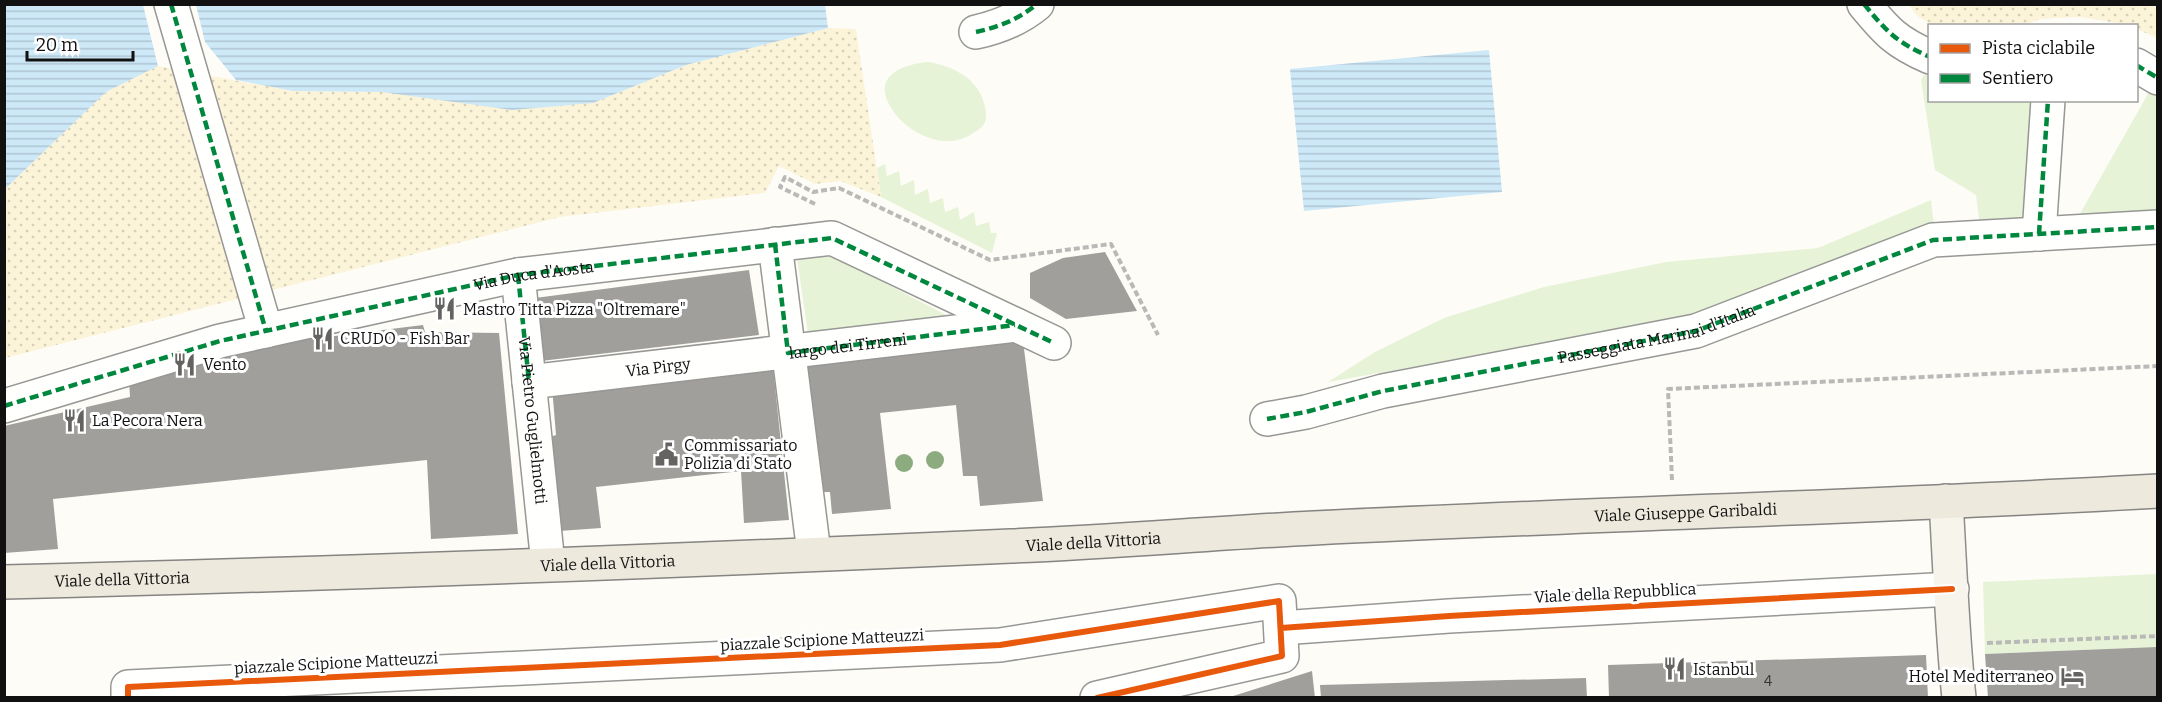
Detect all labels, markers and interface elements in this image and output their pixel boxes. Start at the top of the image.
scale bar [27,24,134,62]
legend [1928,24,2138,102]
text: 20 m [36,34,78,56]
text: Pista ciclabile [1982,37,2095,59]
text: Sentiero [1982,67,2053,89]
street label: Via Duca d'Aosta [471,257,595,294]
restaurant icon: Mastro Titta Pizza "Oltremare" [432,296,458,322]
place label: Mastro Titta Pizza "Oltremare" [463,300,686,319]
street label: Passeggiata Marinai d'Italia [1556,300,1758,367]
restaurant icon: CRUDO - Fish Bar [309,325,335,351]
place label: CRUDO - Fish Bar [340,329,470,348]
street label: largo dei Tirreni [788,329,908,362]
street label: Via Pietro Guglielmotti [515,335,551,505]
restaurant icon: Vento [172,351,198,377]
street label: Via Pirgy [625,354,692,380]
place label: Vento [203,355,247,374]
restaurant icon: La Pecora Nera [61,407,87,433]
place label: La Pecora Nera [92,411,203,430]
place label: Commissariato Polizia di Stato [684,436,797,473]
public building icon: Commissariato Polizia di Stato [653,441,679,467]
street label: Viale Giuseppe Garibaldi [1594,499,1778,525]
street label: Viale della Vittoria [1025,528,1162,555]
street label: Viale della Vittoria [540,551,676,575]
street label: Viale della Vittoria [54,568,190,590]
street label: Viale della Repubblica [1533,579,1697,607]
street label: piazzale Scipione Matteuzzi [720,625,925,655]
street label: piazzale Scipione Matteuzzi [234,648,439,678]
restaurant icon: Istanbul [1662,656,1688,682]
place label: Istanbul [1693,660,1755,679]
hotel icon: Hotel Mediterraneo [2059,663,2085,689]
place label: Hotel Mediterraneo [1909,667,2054,686]
house number: 4 [1764,673,1772,690]

